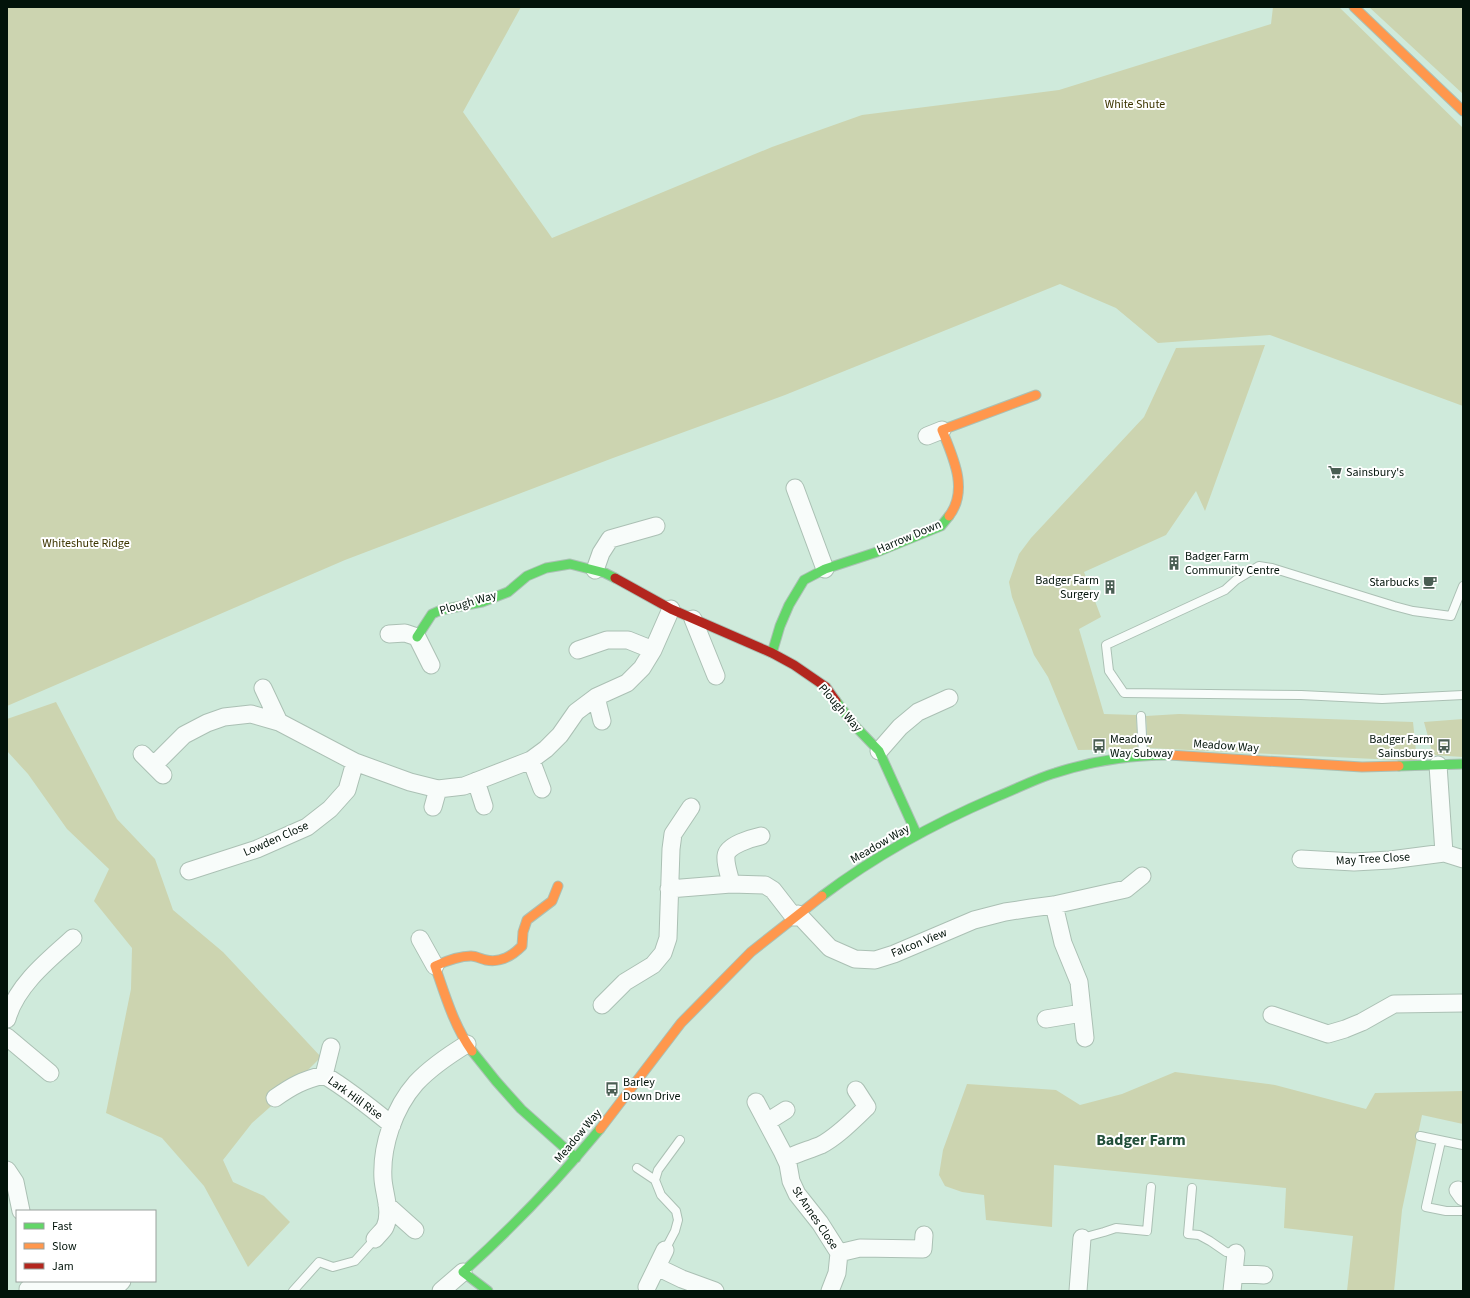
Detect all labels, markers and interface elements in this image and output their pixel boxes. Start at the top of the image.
park label: White Shute [1105,96,1165,113]
supermarket icon: Sainsbury's [1327,464,1343,480]
place label: Sainsbury's [1346,464,1404,481]
street label: Harrow Down [874,516,944,558]
park label: Whiteshute Ridge [42,535,130,552]
place label: Badger Farm Community Centre [1185,548,1280,579]
building icon: Badger Farm Community Centre [1166,555,1182,571]
place label: Badger Farm Surgery [1035,572,1099,603]
place label: Starbucks [1369,574,1419,591]
cafe icon: Starbucks [1422,574,1438,590]
building icon: Badger Farm Surgery [1102,579,1118,595]
street label: Plough Way [437,587,499,619]
street label: Plough Way [814,680,866,736]
place label: Meadow Way Subway [1110,731,1173,762]
place label: Badger Farm Sainsburys [1369,731,1433,762]
street label: Meadow Way [1193,735,1260,757]
bus stop icon: Meadow Way Subway [1091,738,1107,754]
bus stop icon: Badger Farm Sainsburys [1436,738,1452,754]
street label: Lowden Close [241,817,311,861]
street label: Meadow Way [847,820,913,868]
street label: May Tree Close [1335,849,1411,869]
street label: Falcon View [888,924,950,962]
street label: Lark Hill Rise [324,1072,386,1124]
place label: Barley Down Drive [623,1074,680,1105]
bus stop icon: Barley Down Drive [604,1081,620,1097]
street label: Meadow Way [550,1105,606,1167]
district label: Badger Farm [1096,1129,1186,1151]
street label: St Annes Close [788,1183,842,1253]
legend [16,1210,156,1282]
text: Fast [52,1218,72,1235]
text: Slow [52,1238,77,1255]
text: Jam [52,1258,74,1275]

